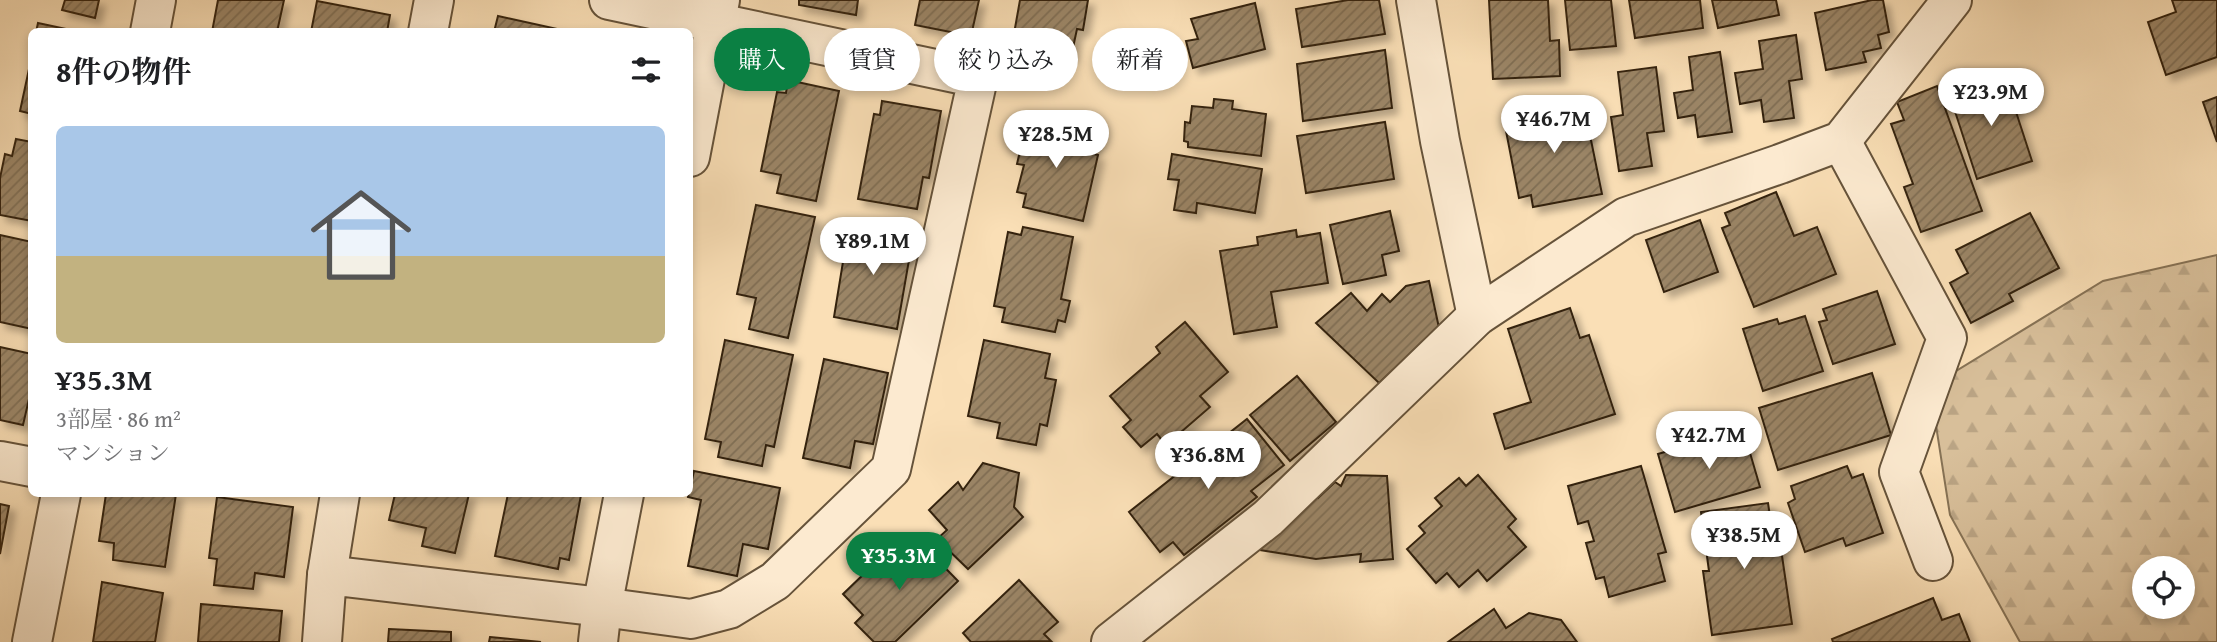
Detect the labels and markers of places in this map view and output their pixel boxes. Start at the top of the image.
pin: ¥23.9M [1934,68,2048,128]
pin: ¥46.7M [1497,96,1611,155]
pin: ¥28.5M [999,110,1113,170]
pin: ¥89.1M [816,218,930,277]
pin: ¥42.7M [1652,412,1766,471]
pin: ¥36.8M [1151,432,1265,491]
pin: ¥38.5M [1687,512,1801,571]
pin: ¥35.3M [842,532,956,592]

